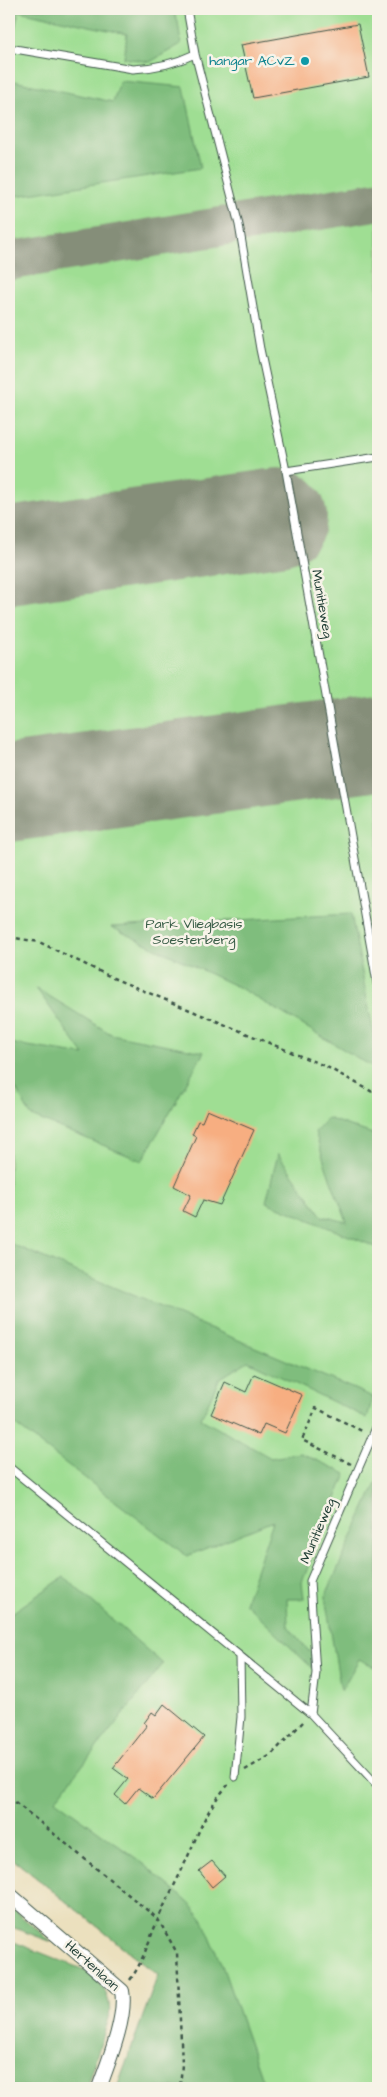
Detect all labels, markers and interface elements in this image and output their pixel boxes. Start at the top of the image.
place label: hangar ACvZ [209,51,295,71]
marker: hangar ACvZ [299,55,311,67]
street label: Munitieweg [306,568,338,640]
park label: Park Vliegbasis Soesterberg [145,914,243,950]
street label: Munitieweg [295,1495,341,1567]
street label: Hertenlaan [60,1936,124,1996]

